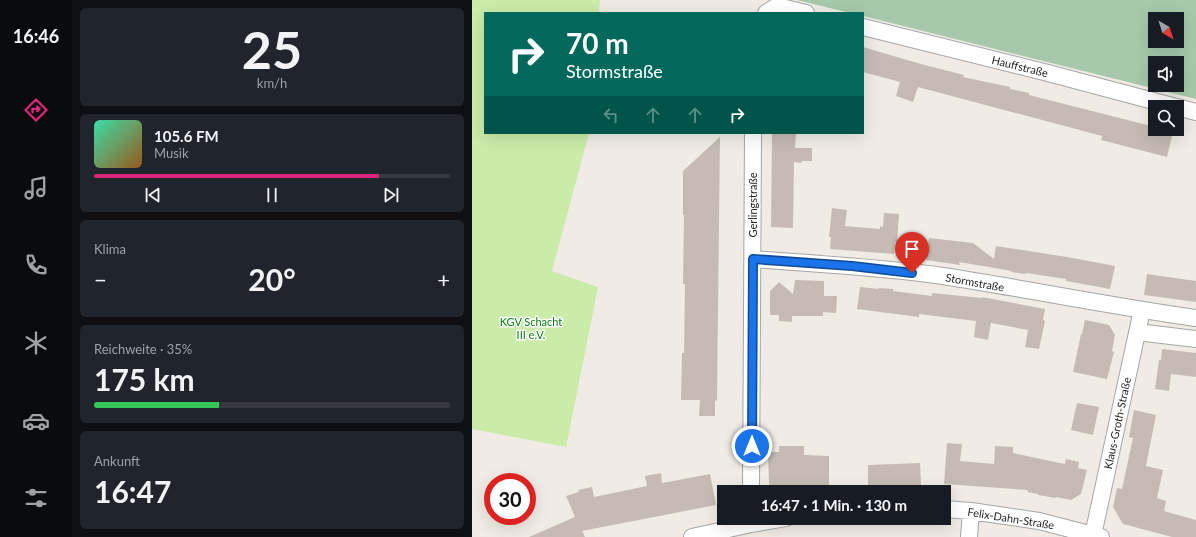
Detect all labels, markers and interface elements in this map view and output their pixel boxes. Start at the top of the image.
north arrow [1148,12,1184,48]
map controls [1148,12,1184,136]
text: 25 [242,18,302,80]
text: 16:46 [13,25,59,47]
text: 70 m [566,26,629,60]
icon: right [500,28,552,80]
street label: Hauffstraße [991,53,1050,79]
button: sound [1148,56,1184,92]
text: Stormstraße [566,60,663,82]
text: km/h [257,75,287,91]
icon: directions [22,96,50,124]
button: search [1148,100,1184,136]
icon: left [600,104,622,126]
icon: ahead [642,104,664,126]
icon: ahead [684,104,706,126]
icon: right [726,104,748,126]
text: 105.6 FM [154,127,219,145]
text: Musik [154,145,189,161]
street label: Gerlingstraße [746,172,759,238]
icon: music [22,174,50,202]
icon: previous [142,184,164,206]
icon: pause [261,184,283,206]
icon: next [380,184,402,206]
pin [895,232,929,273]
icon: arrive [901,238,923,260]
text: Klima [94,241,126,257]
icon: phone [22,251,50,279]
text: 20° [248,261,296,297]
text: − [94,266,107,293]
text: + [437,266,450,293]
street label: Stormstraße [945,270,1005,294]
park label: KGV Schacht III e.V. [500,315,562,341]
icon: climate [22,329,50,357]
text: Reichweite · 35% [94,341,192,357]
text: 175 km [94,361,195,397]
street label: Klaus-Groth-Straße [1101,376,1133,470]
icon: car [22,407,50,435]
position arrow [731,425,773,467]
text: Ankunft [94,453,140,469]
text: 16:47 [94,473,171,509]
speed limit sign: 30 [484,473,536,525]
icon: filters [22,484,50,512]
text: 16:47 · 1 Min. · 130 m [761,496,907,514]
street label: Felix-Dahn-Straße [967,505,1055,531]

